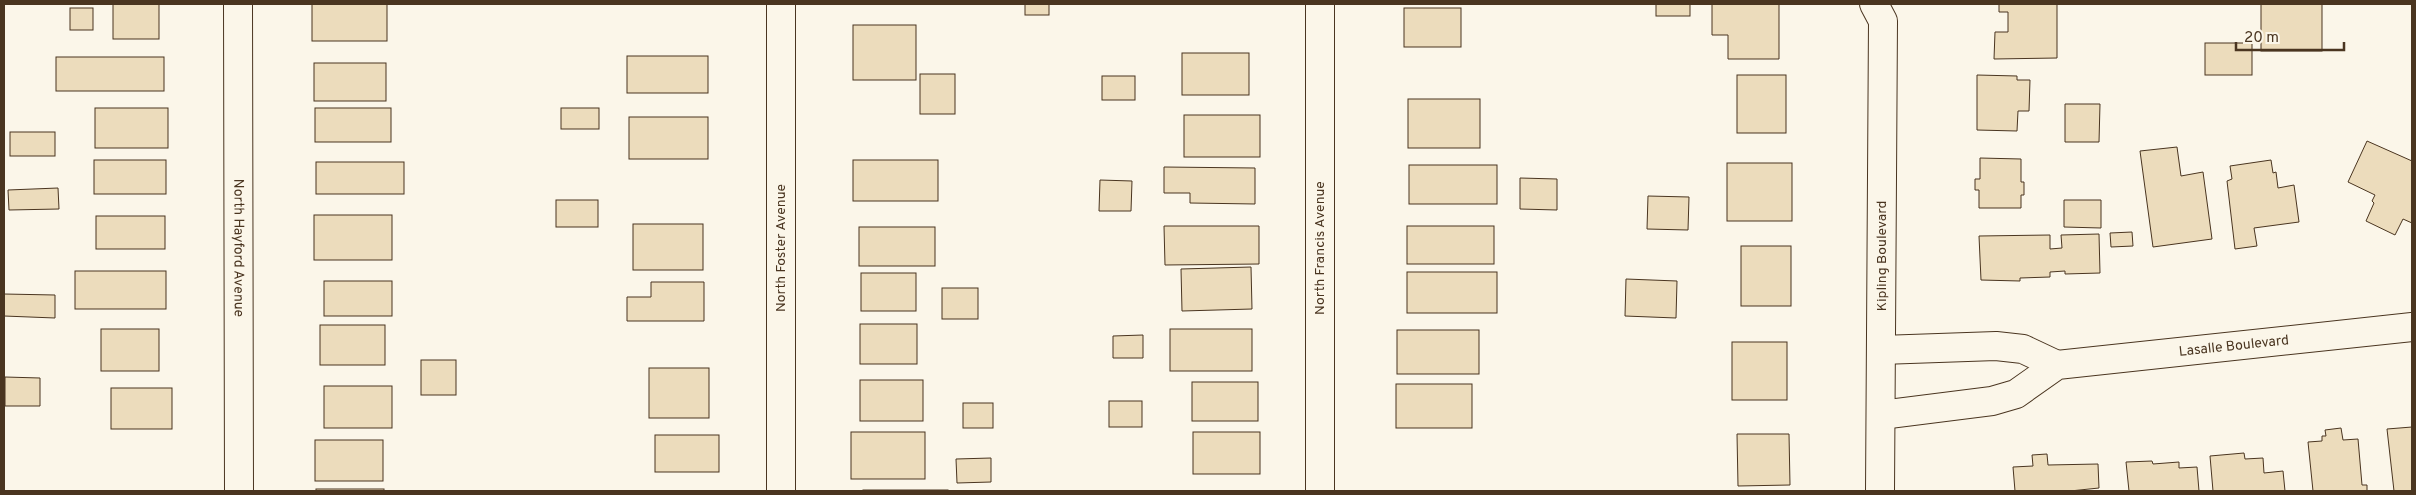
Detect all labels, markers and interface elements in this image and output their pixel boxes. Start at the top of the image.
scale bar [2236,20,2344,52]
text: 20 m [2244,29,2279,48]
street label: North Hayford Avenue [230,179,247,317]
street label: North Francis Avenue [1312,181,1329,315]
street label: North Foster Avenue [773,184,790,312]
street label: Kipling Boulevard [1874,201,1891,311]
street label: Lasalle Boulevard [2178,332,2290,360]

